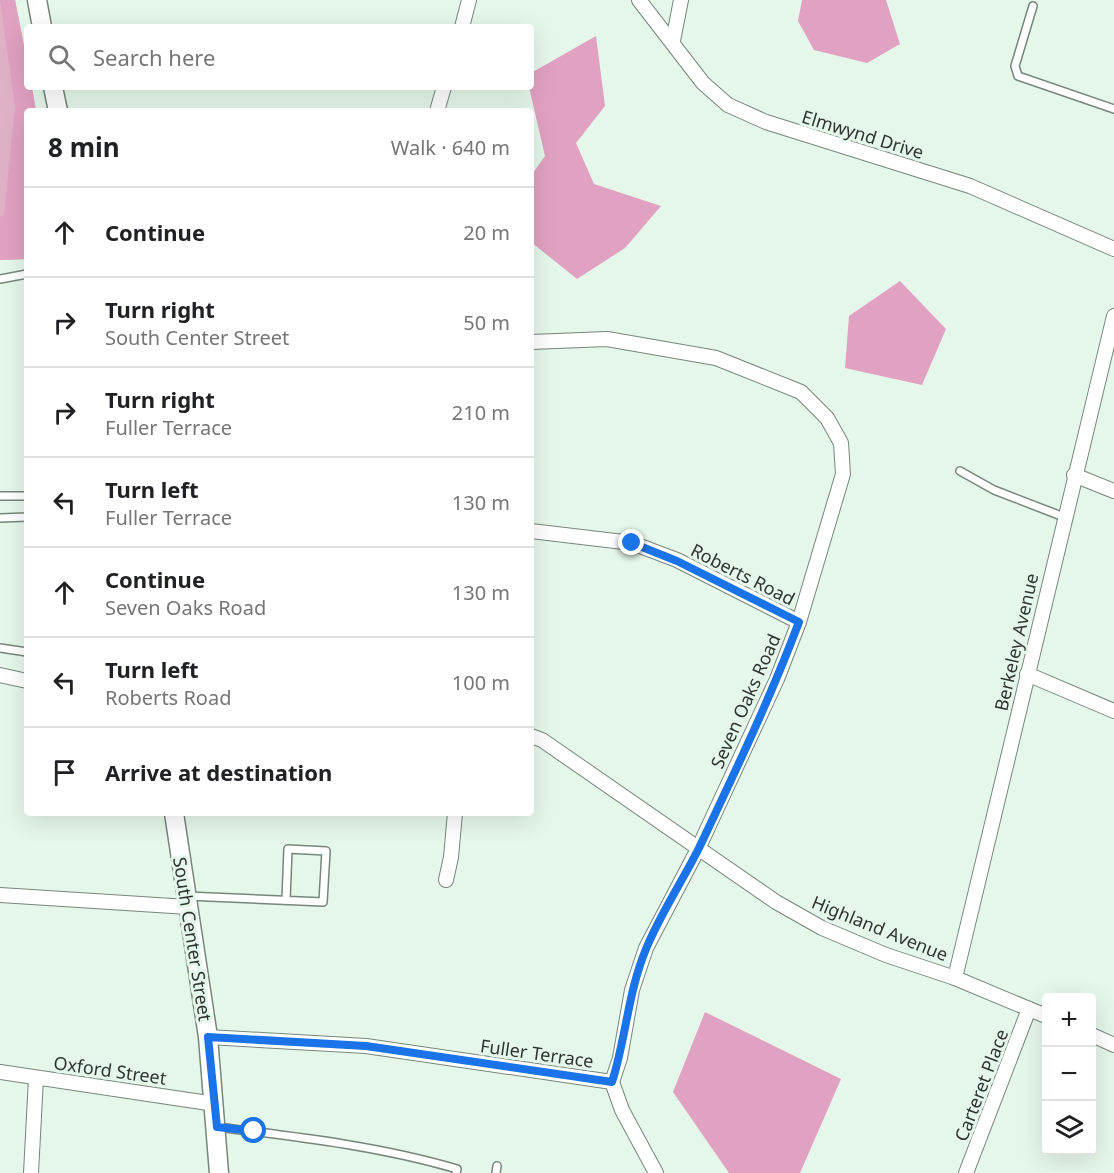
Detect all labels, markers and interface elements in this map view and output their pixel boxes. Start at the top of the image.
search box [24,24,534,90]
icon: search [45,41,78,74]
text: Search here [93,42,215,72]
street label: Elmwynd Drive [799,104,927,164]
text: 8 min [48,129,120,165]
text: Walk · 640 m [391,134,510,161]
icon: ahead [48,216,81,249]
text: Continue [105,217,205,247]
text: 20 m [463,219,510,246]
text: Turn right [105,294,215,324]
icon: right [48,306,81,339]
text: 50 m [463,309,510,336]
text: South Center Street [105,324,289,351]
text: Turn right [105,384,215,414]
icon: right [48,396,81,429]
text: 210 m [452,399,510,426]
text: Fuller Terrace [105,414,232,441]
text: Turn left [105,474,199,504]
icon: left [48,486,81,519]
text: 130 m [452,489,510,516]
text: Fuller Terrace [105,504,232,531]
route end [618,529,644,555]
street label: Roberts Road [687,537,799,611]
text: Continue [105,564,205,594]
street label: Berkeley Avenue [988,571,1044,713]
icon: ahead [48,576,81,609]
text: 130 m [452,579,510,606]
text: Seven Oaks Road [105,594,266,621]
street label: Seven Oaks Road [705,630,785,772]
text: Turn left [105,654,199,684]
icon: left [48,666,81,699]
text: 100 m [452,669,510,696]
text: Roberts Road [105,684,231,711]
icon: arrive [48,756,81,789]
text: Arrive at destination [105,757,332,787]
street label: South Center Street [168,855,218,1023]
street label: Highland Avenue [808,890,952,966]
map controls [1042,993,1096,1155]
button: + [1042,993,1096,1047]
street label: Carteret Place [949,1025,1013,1145]
street label: Fuller Terrace [479,1033,595,1073]
button: − [1042,1047,1096,1101]
street label: Oxford Street [52,1050,168,1090]
button: layers [1042,1101,1096,1155]
route start [240,1117,266,1143]

